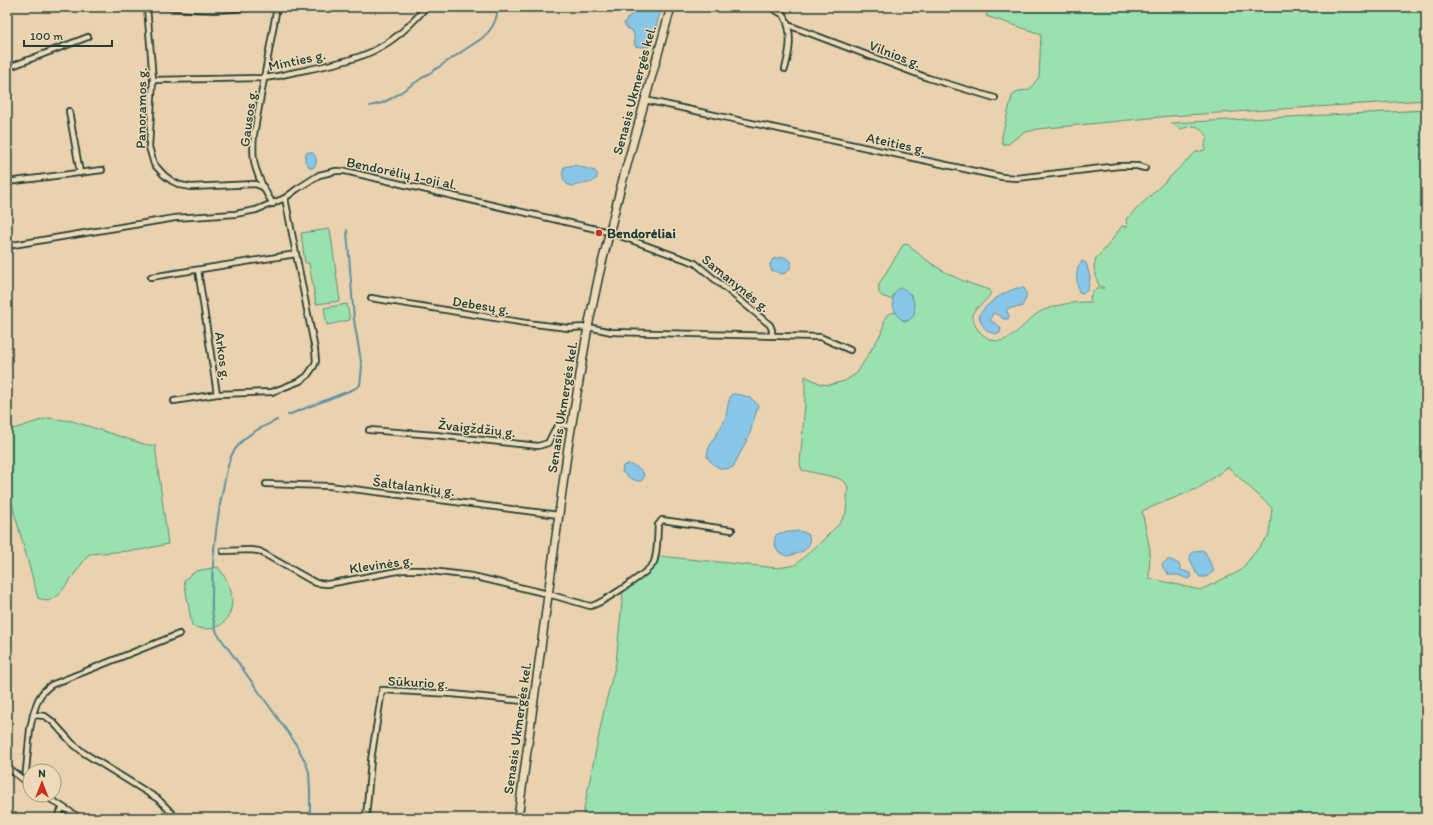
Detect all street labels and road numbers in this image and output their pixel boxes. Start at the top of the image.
street label: Senasis Ukmergės kel. [609,24,660,157]
street label: Vilnios g. [867,37,923,72]
street label: Minties g. [267,46,327,75]
street label: Panoramos g. [132,67,151,149]
street label: Gausos g. [236,88,261,148]
street label: Ateities g. [865,129,927,158]
street label: Bendorėlių 1-oji al. [345,153,459,194]
street label: Samanynės g. [698,251,773,316]
street label: Debesų g. [451,293,511,318]
street label: Arkos g. [211,331,234,381]
street label: Senasis Ukmergės kel. [544,340,581,474]
street label: Žvaigždžių g. [437,416,517,441]
street label: Šaltalankių g. [372,473,456,500]
street label: Klevinės g. [348,552,414,577]
street label: Senasis Ukmergės kel. [500,661,535,795]
street label: Sūkurio g. [387,672,449,693]

